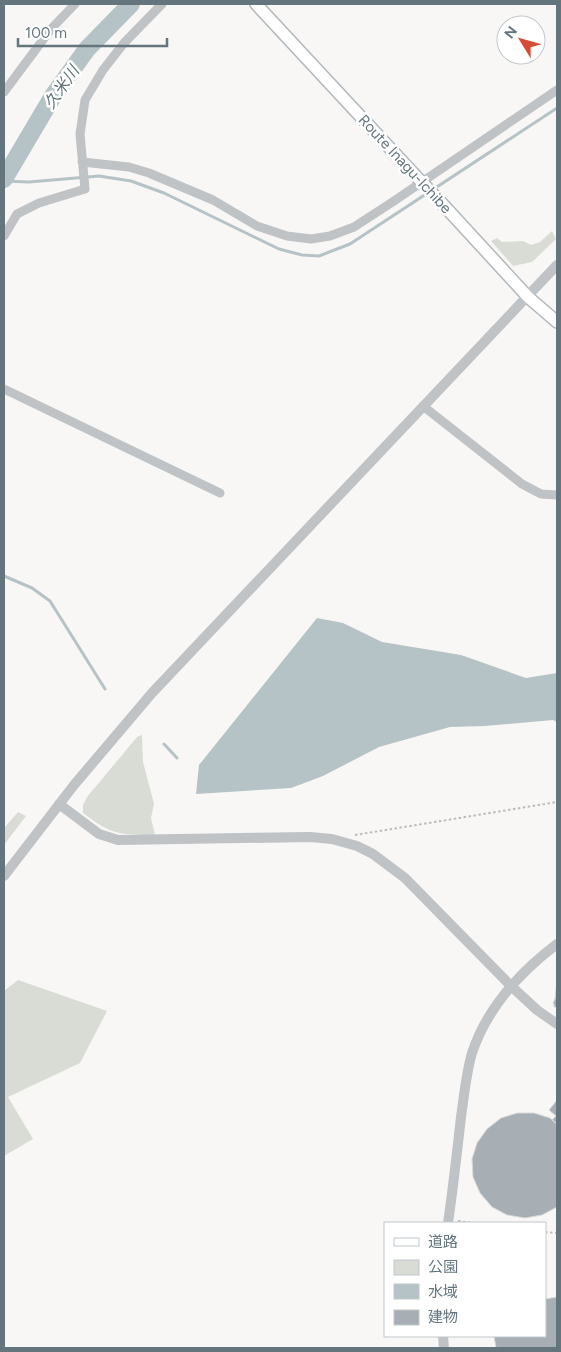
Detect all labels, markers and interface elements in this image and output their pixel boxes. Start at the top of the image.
scale bar [18,15,166,47]
north arrow [496,15,546,65]
text: N [501,23,521,42]
text: 100 m [25,24,67,42]
water label: 久米川 [40,61,84,112]
street label: Route Inagu-Ichibe [355,111,455,217]
legend [384,1222,546,1337]
text: 道路 [428,1233,458,1251]
text: 公園 [428,1258,458,1276]
text: 水域 [428,1283,458,1301]
text: 建物 [428,1308,458,1326]

